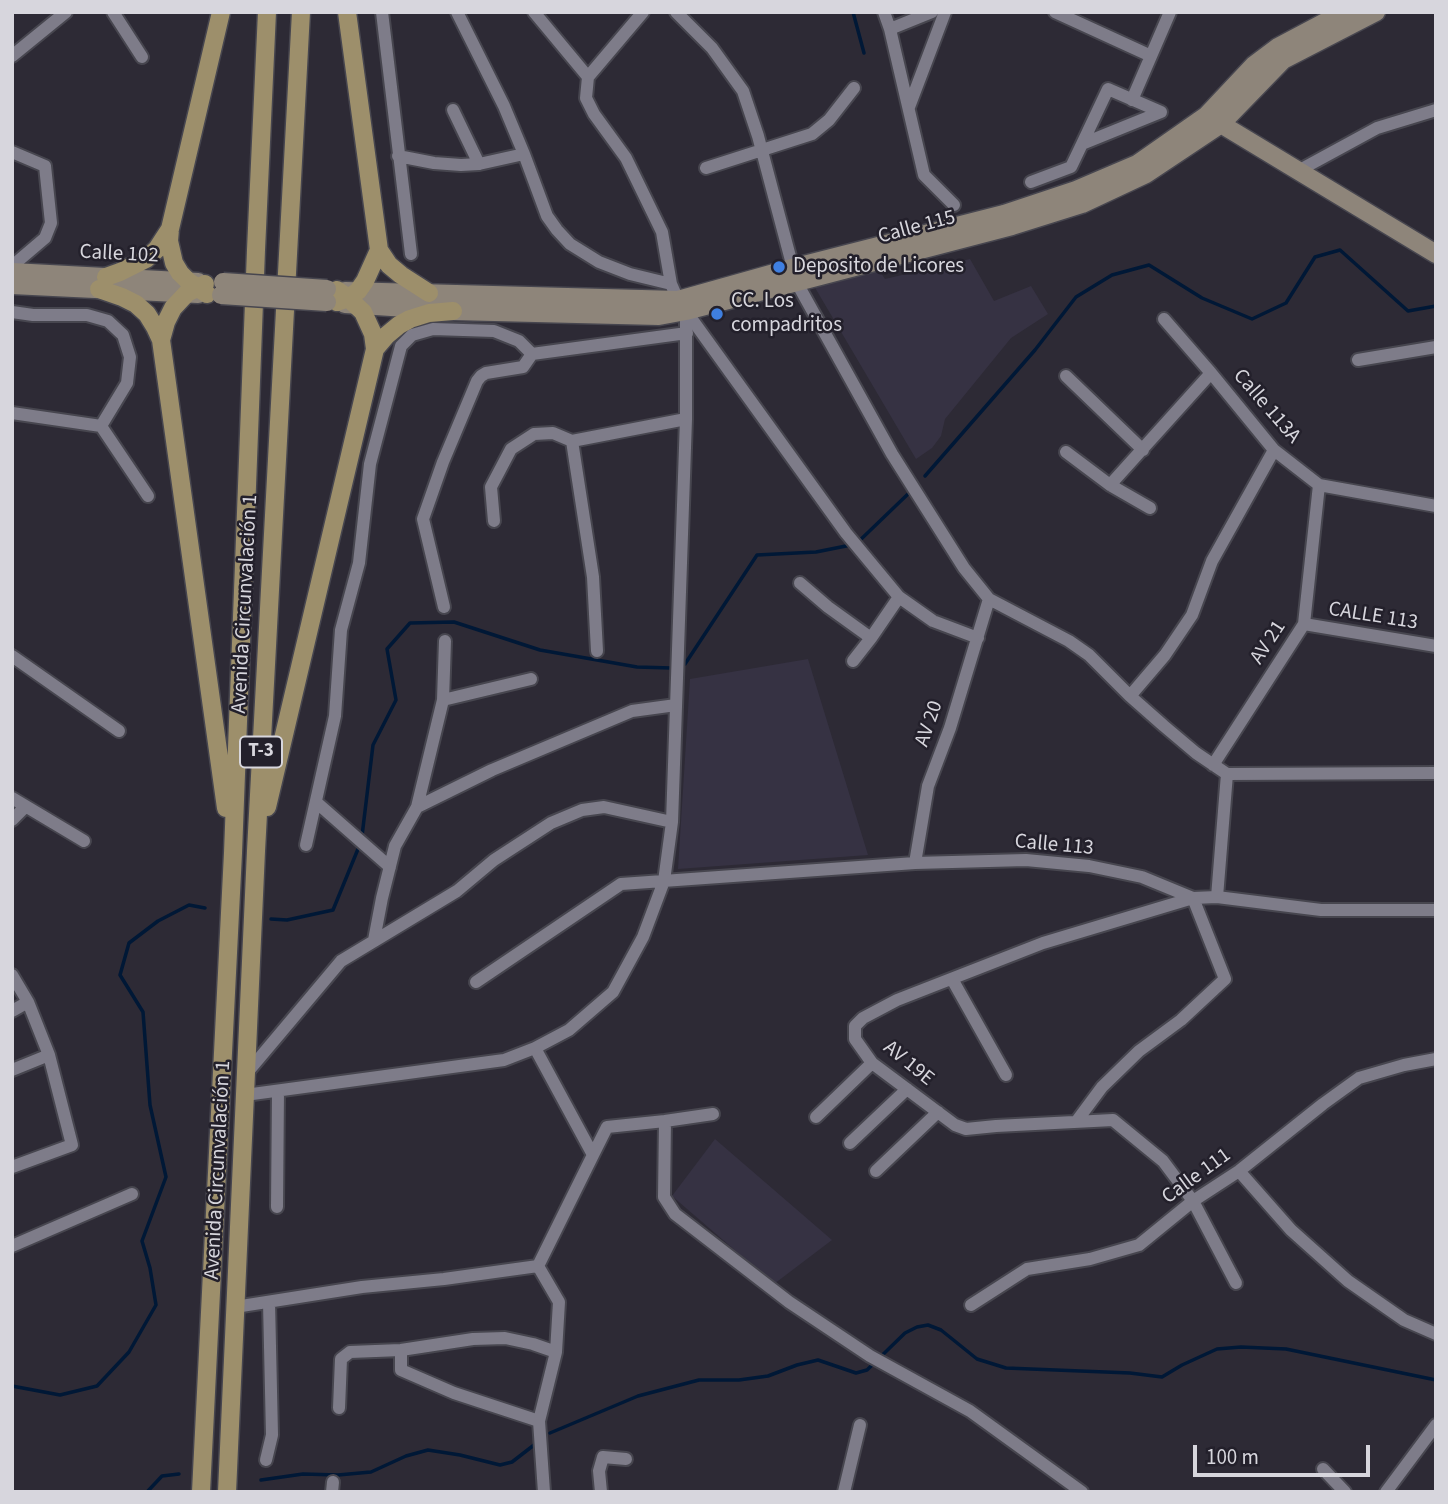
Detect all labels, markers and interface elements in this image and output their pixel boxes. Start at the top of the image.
street label: Calle 115 [875,206,959,250]
street label: Calle 102 [79,240,159,270]
place label: Deposito de Licores [793,254,964,280]
marker: Deposito de Licores [771,259,787,275]
place label: CC. Los compadritos [731,289,842,339]
marker: CC. Los compadritos [709,306,725,322]
street label: Calle 113A [1227,365,1305,449]
street label: Avenida Circunvalación 1 [228,494,264,714]
street label: CALLE 113 [1326,597,1420,637]
street label: AV 21 [1246,616,1292,670]
street label: AV 20 [910,698,950,750]
road number: T-3 [240,736,282,768]
street label: Calle 113 [1013,830,1095,862]
street label: AV 19E [878,1036,938,1092]
street label: Avenida Circunvalación 1 [201,1060,237,1280]
street label: Calle 111 [1158,1144,1236,1210]
scale bar [1196,1430,1373,1474]
text: 100 m [1206,1442,1259,1472]

